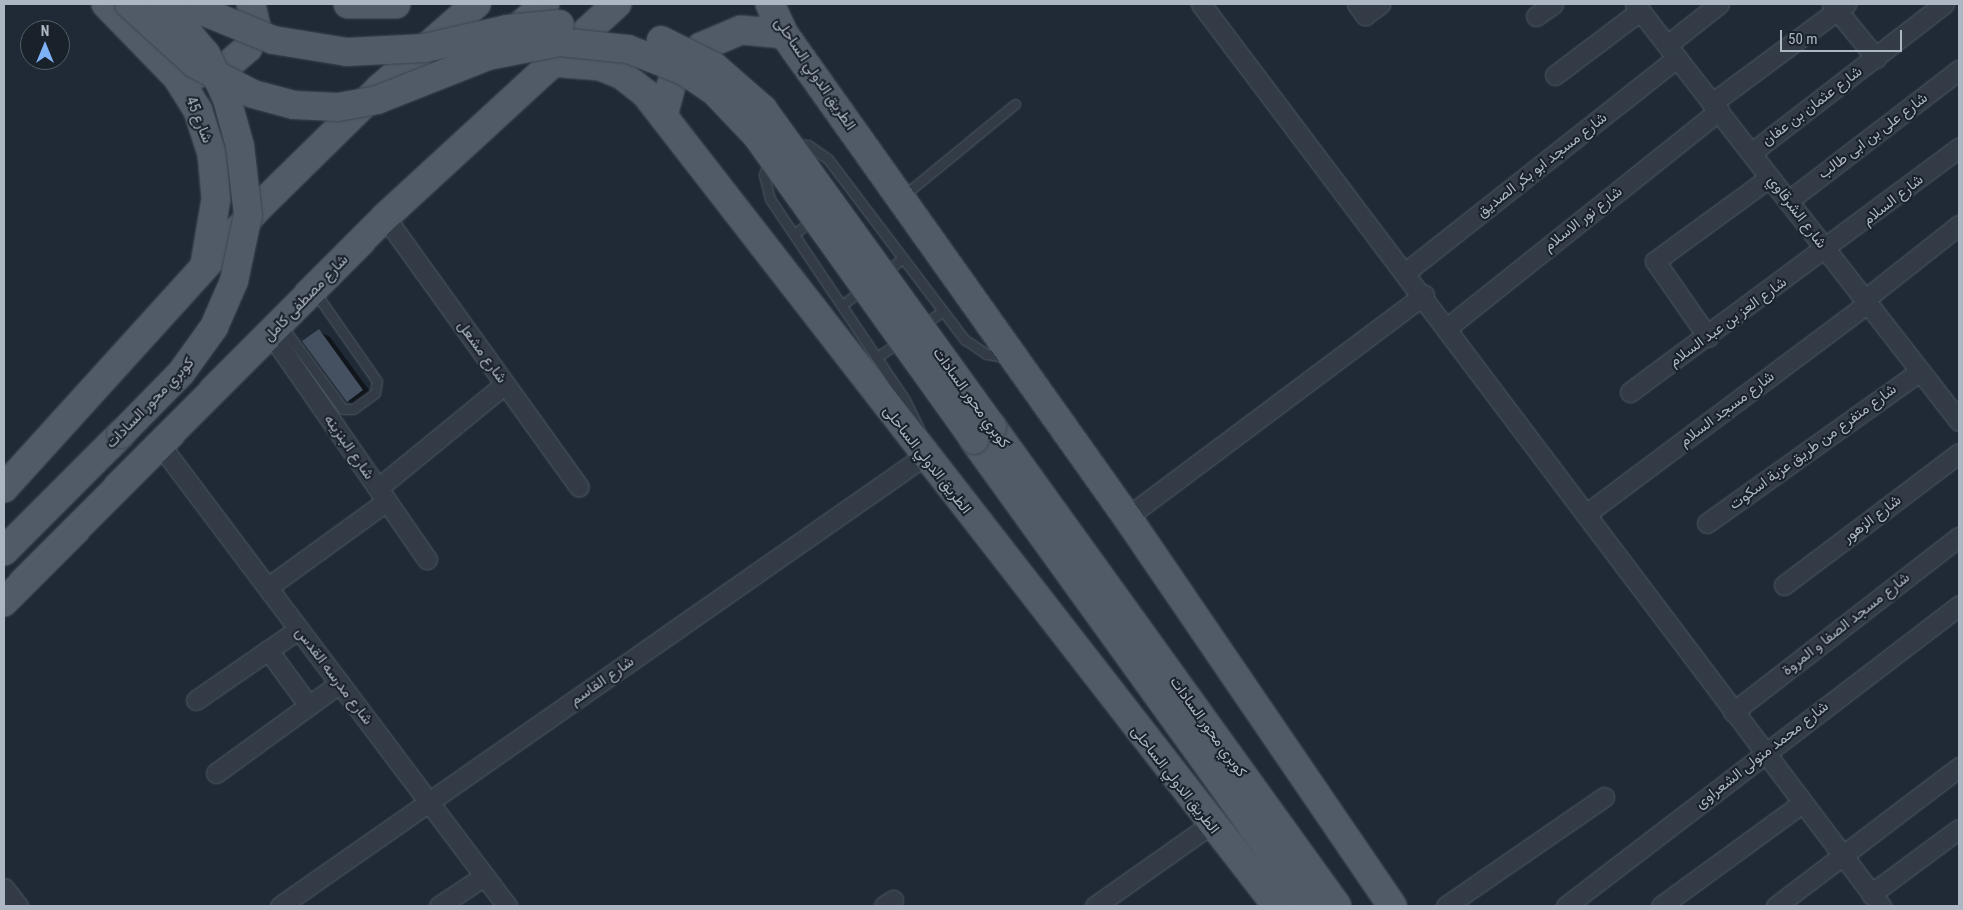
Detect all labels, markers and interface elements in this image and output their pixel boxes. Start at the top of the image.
street label: الطريق الدولي الساحلى [771,14,859,134]
north arrow [20,20,70,70]
scale bar [1783,20,1906,52]
text: N [41,23,49,39]
text: 50 m [1788,30,1818,48]
street label: شارع عثمان بن عفان [1758,62,1866,150]
street label: شارع على بن ابى طالب [1815,89,1931,183]
street label: شارع 45 [182,94,216,146]
street label: شارع مسجد ابو بكر الصديق [1473,109,1611,221]
street label: شارع السلام [1859,171,1927,229]
street label: شارع الشرقاوي [1764,172,1830,252]
street label: شارع نور الاسلام [1540,183,1626,255]
street label: شارع مصطفى كامل [260,251,352,345]
street label: شارع العز بن عبد السلام [1666,273,1790,371]
street label: شارع مشعل [453,317,511,387]
street label: كوبري محور السادات [929,344,1013,452]
street label: كوبري محور السادات [102,354,198,452]
street label: شارع مسجد السلام [1676,367,1778,451]
street label: شارع متفرع من طريق عزبة اسكوت [1726,380,1900,514]
street label: الطريق الدولي الساحلى [879,402,975,518]
street label: شارع البنزينه [320,411,378,483]
street label: شارع الزهور [1839,491,1905,547]
street label: شارع مسجد الصفا و المروة [1779,569,1913,679]
street label: شارع مدرسه القدس [291,624,377,728]
street label: شارع القاسم [566,652,638,710]
street label: كوبري محور السادات [1166,673,1250,781]
street label: شارع محمد متولى الشعراوى [1692,697,1832,813]
street label: الطريق الدولي الساحلى [1127,722,1223,838]

